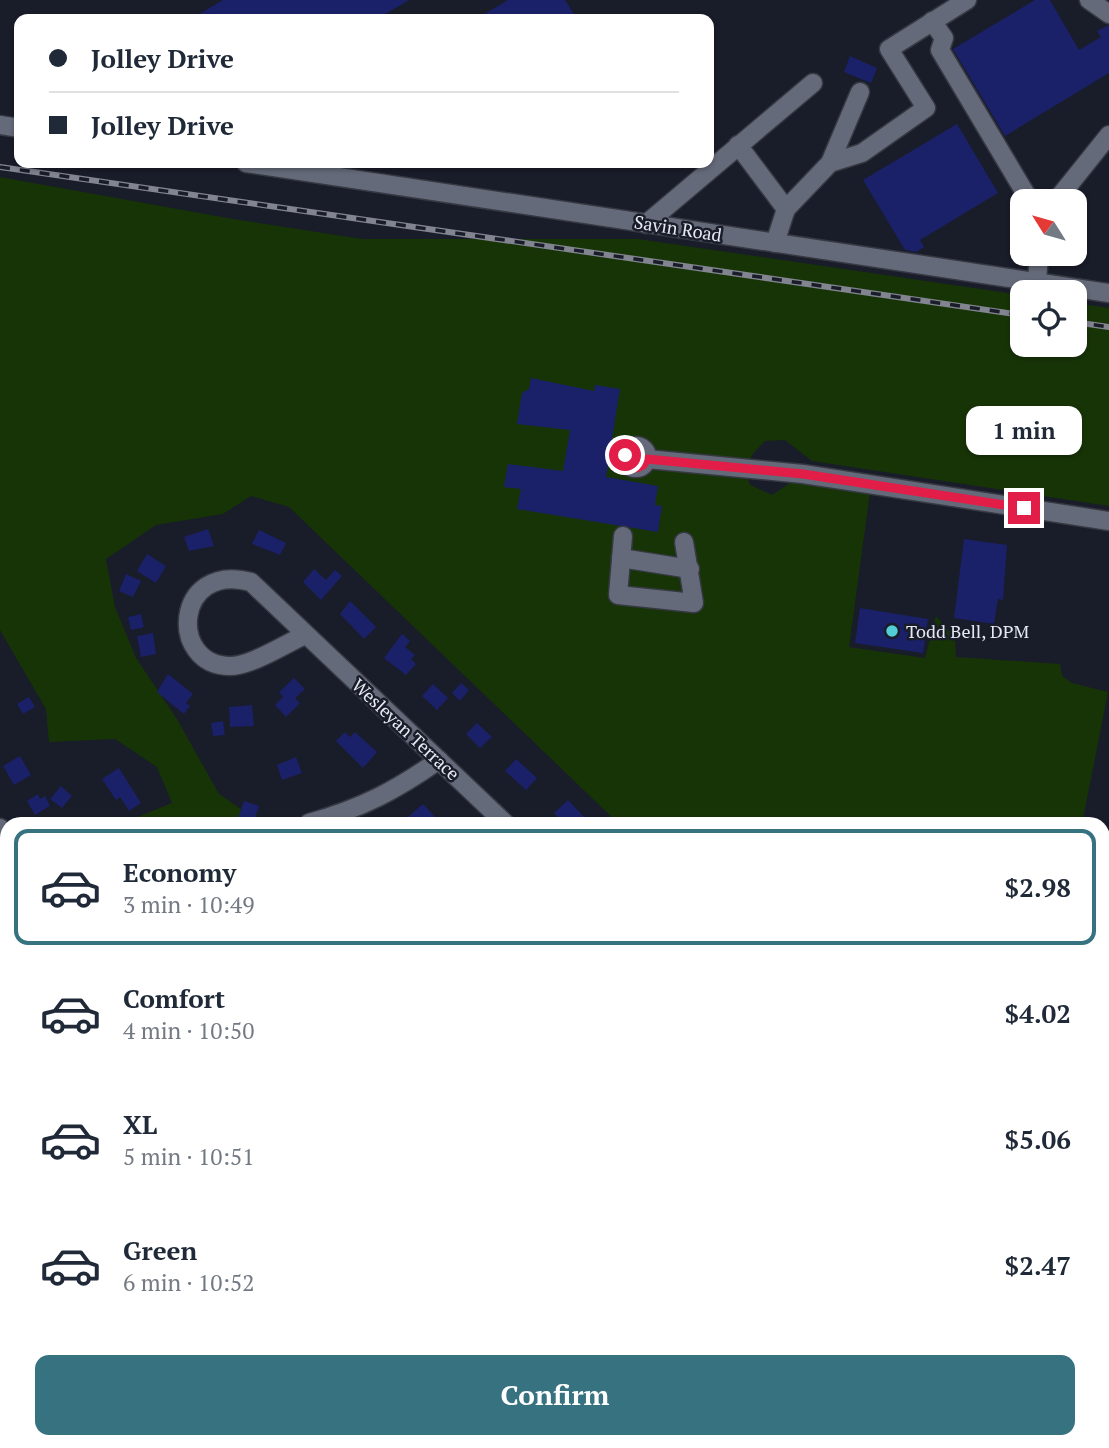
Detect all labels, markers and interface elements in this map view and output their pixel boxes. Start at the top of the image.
text: Jolley Drive [91,41,234,75]
text: Jolley Drive [91,108,234,142]
north arrow [1010,189,1087,266]
map controls [1010,189,1087,357]
street label: Savin Road [632,209,724,247]
button: locate [1010,280,1087,357]
callout: 1 min [966,406,1082,456]
text: 1 min [993,415,1055,446]
route start [609,439,641,471]
route end [1008,492,1040,524]
place label: Todd Bell, DPM [906,619,1029,643]
marker: Todd Bell, DPM [884,623,900,639]
street label: Wesleyan Terrace [347,673,465,785]
text: Economy [123,855,236,889]
icon: car [39,856,102,919]
text: $2.98 [1005,870,1071,904]
text: 3 min · 10:49 [123,889,255,920]
text: Comfort [123,981,225,1015]
icon: car [39,982,102,1045]
text: $4.02 [1005,996,1071,1030]
text: 4 min · 10:50 [123,1015,255,1046]
text: XL [123,1107,157,1141]
icon: car [39,1108,102,1171]
text: $5.06 [1005,1122,1071,1156]
text: 5 min · 10:51 [123,1141,255,1172]
text: Green [123,1233,197,1267]
icon: car [39,1234,102,1297]
text: $2.47 [1005,1248,1071,1282]
text: 6 min · 10:52 [123,1267,255,1298]
button: Confirm [35,1355,1075,1435]

